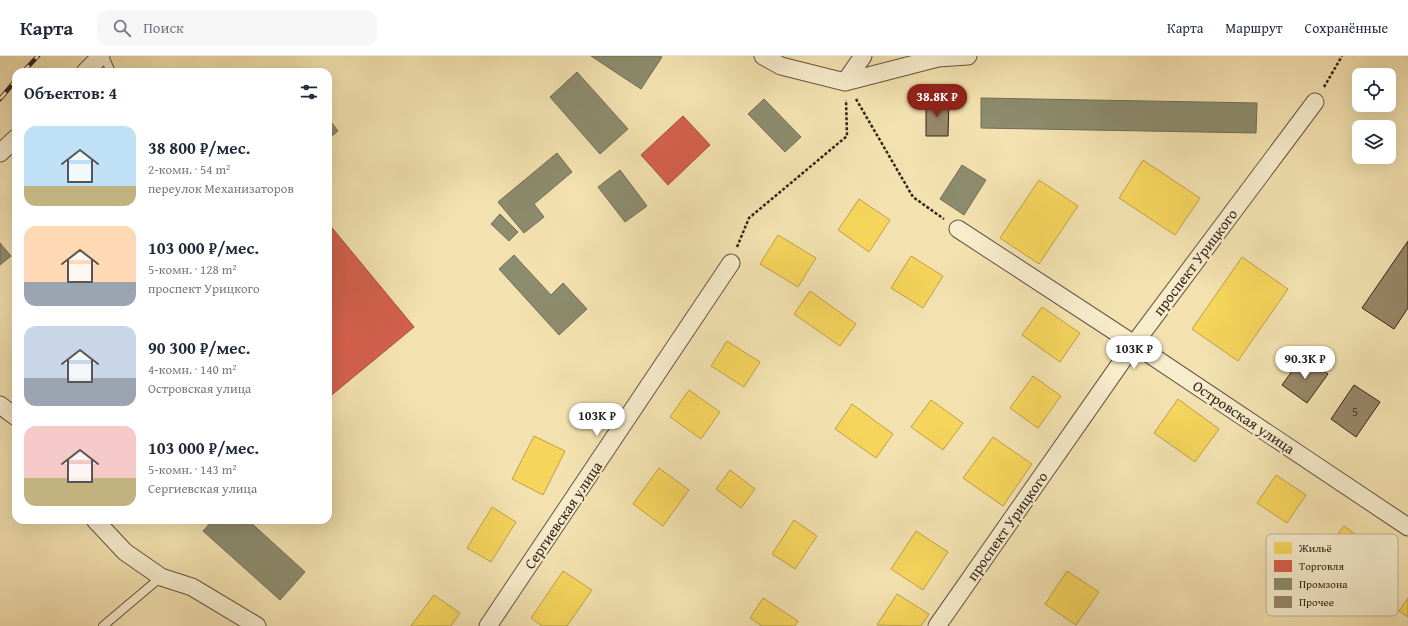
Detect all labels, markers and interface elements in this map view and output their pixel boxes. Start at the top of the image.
search box [97,10,377,46]
text: Карта [20,14,73,42]
icon: search [111,17,133,39]
text: Поиск [143,17,184,38]
text: Карта [1167,18,1203,38]
text: Маршрут [1225,18,1283,38]
text: Сохранённые [1305,18,1388,38]
map controls [1352,68,1396,164]
button: locate [1352,68,1396,112]
text: Объектов: 4 [24,80,117,105]
icon: filters [298,81,320,103]
pin: 38.8K ₽ [900,84,974,118]
text: 38.8K ₽ [916,87,958,106]
button: layers [1352,120,1396,164]
text: 38 800 ₽/мес. [148,135,250,160]
icon: home [56,142,104,190]
text: 2-комн. · 54 m² [148,160,230,179]
text: переулок Механизаторов [148,179,294,198]
street label: проспект Урицкого [1148,204,1242,320]
text: 103 000 ₽/мес. [148,235,259,260]
icon: home [56,242,104,290]
text: 5-комн. · 128 m² [148,260,237,279]
text: проспект Урицкого [148,279,260,298]
text: 90 300 ₽/мес. [148,335,250,360]
pin: 103K ₽ [1101,336,1167,370]
text: 103K ₽ [1115,339,1153,358]
icon: home [56,342,104,390]
pin: 90.3K ₽ [1268,346,1342,380]
text: 90.3K ₽ [1284,349,1326,368]
text: 4-комн. · 140 m² [148,360,237,379]
street label: Островская улица [1189,375,1300,459]
text: Островская улица [148,379,251,398]
house number: 5 [1352,402,1358,421]
pin: 103K ₽ [564,403,630,437]
text: 103K ₽ [578,406,616,425]
text: 103 000 ₽/мес. [148,435,259,460]
icon: home [56,442,104,490]
street label: Сергиевская улица [519,456,607,573]
text: 5-комн. · 143 m² [148,460,237,479]
street label: проспект Урицкого [961,467,1053,585]
text: Сергиевская улица [148,479,257,498]
legend [1266,534,1398,616]
text: Жильё [1298,540,1332,556]
text: Торговля [1299,558,1344,574]
text: Промзона [1299,576,1348,592]
text: Прочее [1299,594,1334,610]

